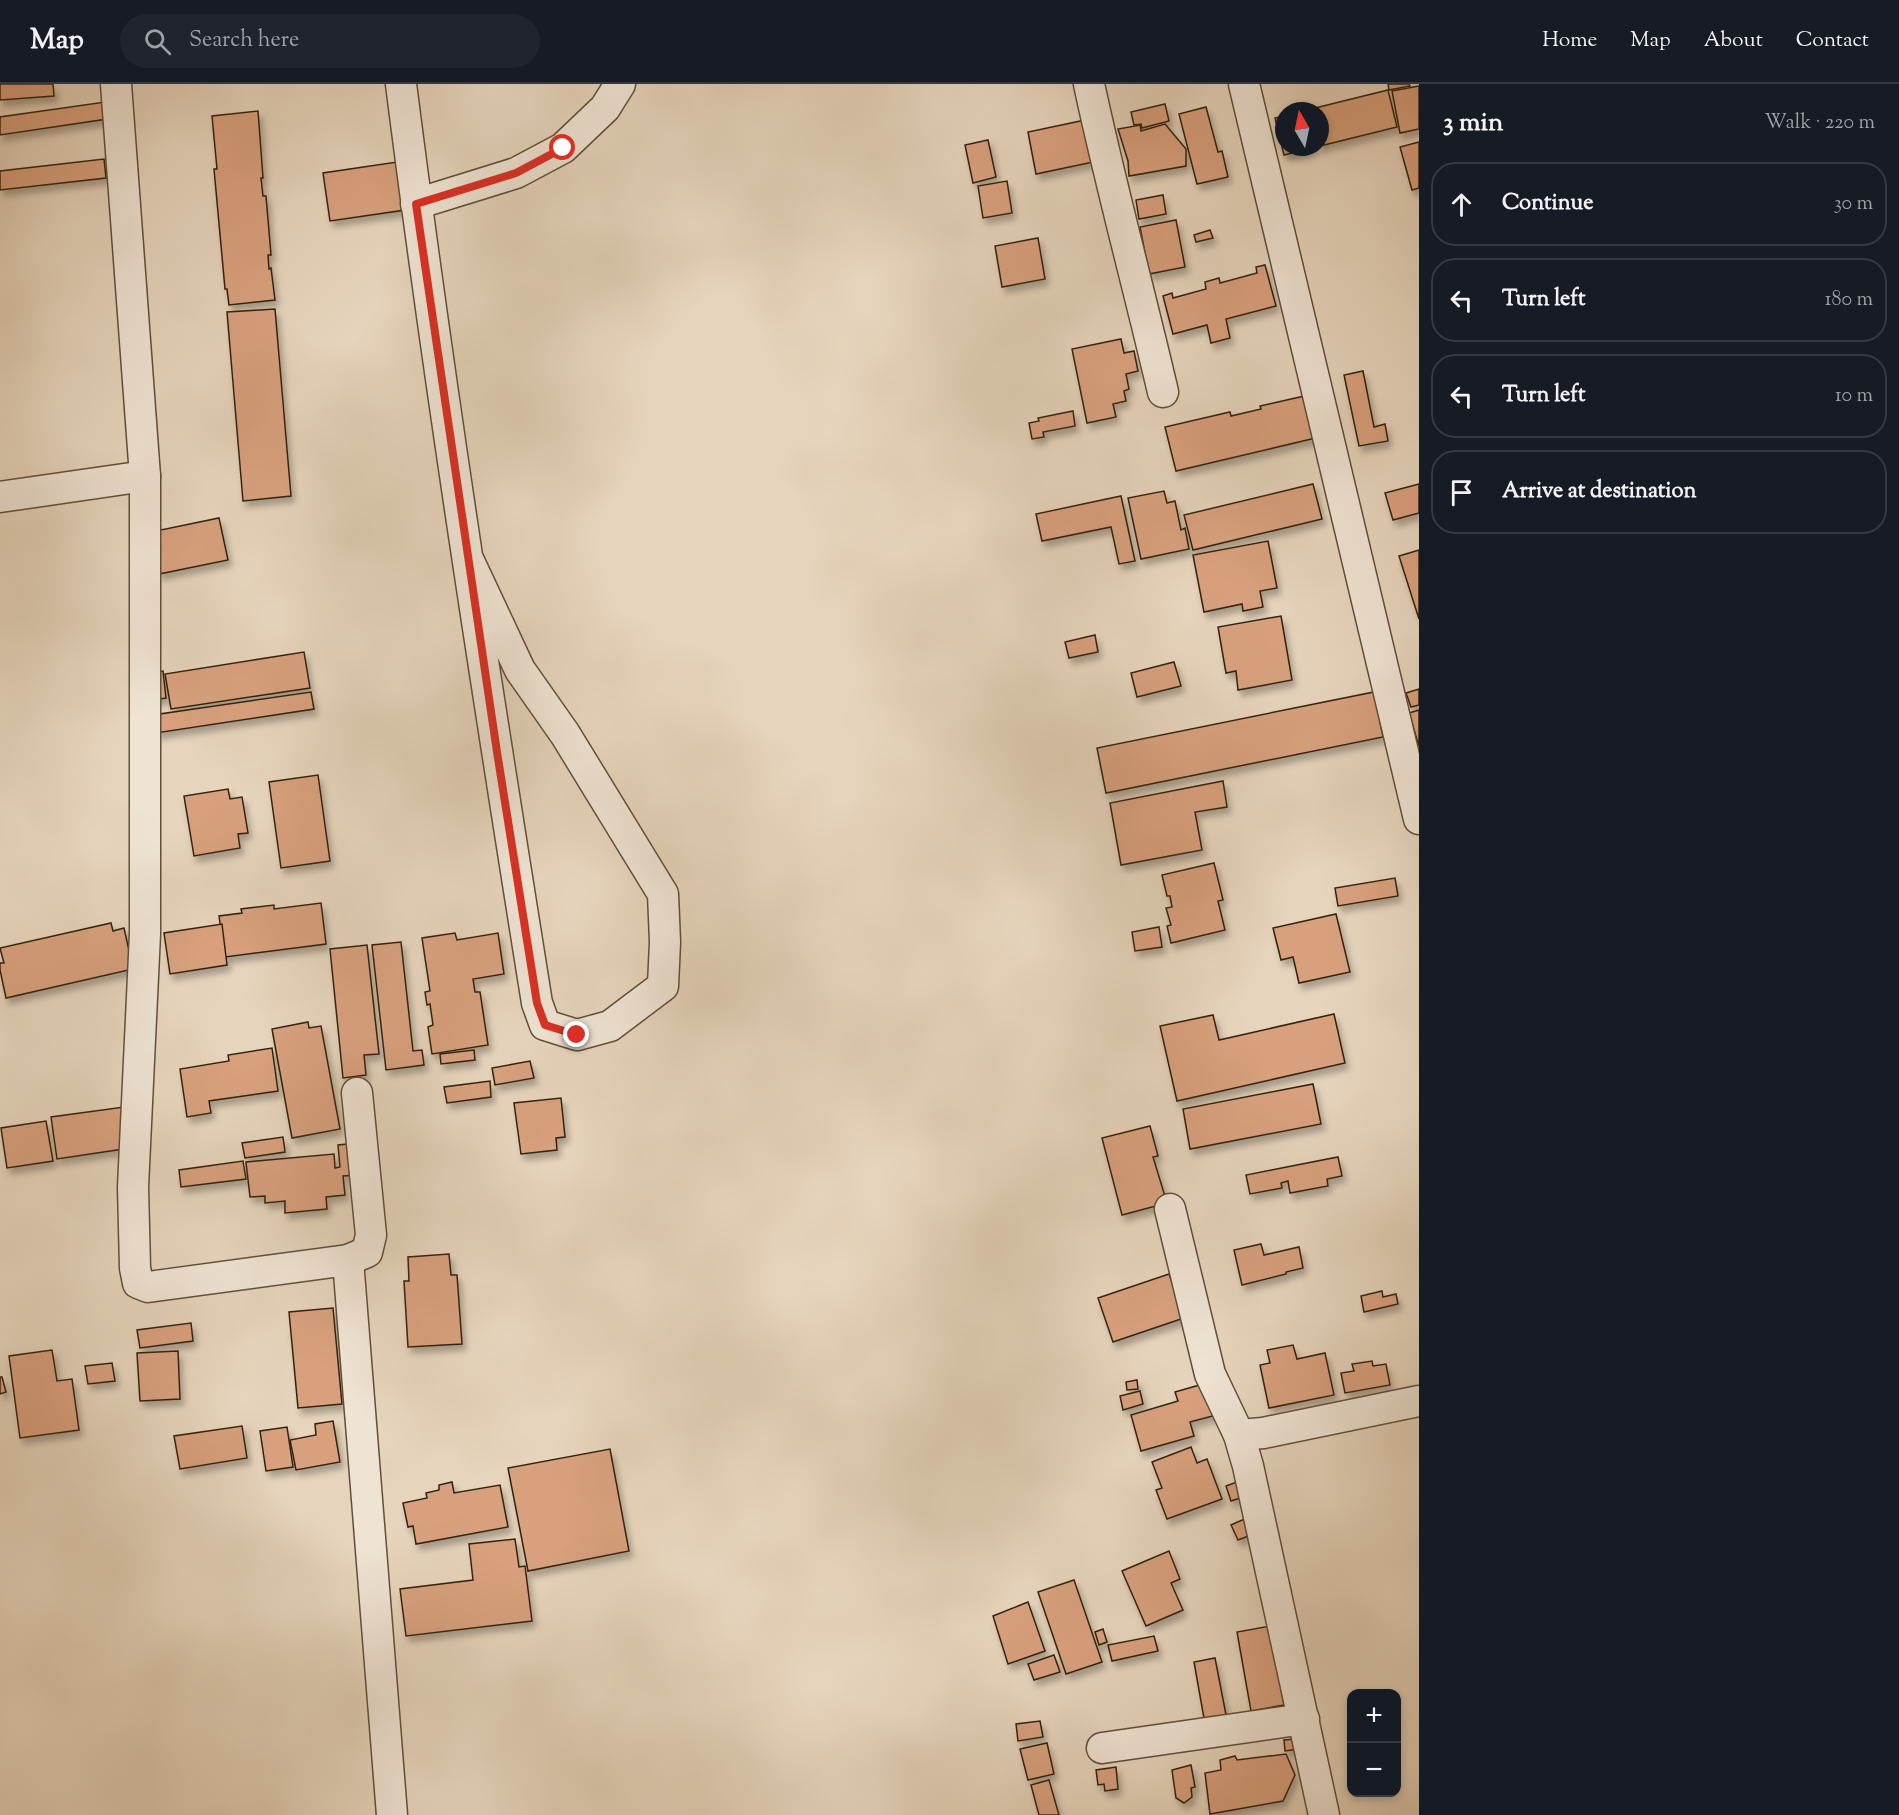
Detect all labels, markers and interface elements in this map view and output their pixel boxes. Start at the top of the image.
search box [120,14,540,68]
text: Map [30,21,84,61]
icon: search [141,25,174,58]
text: Search here [189,25,299,57]
text: Home [1542,26,1597,56]
text: Map [1630,26,1671,56]
text: About [1704,26,1763,56]
text: Contact [1796,26,1869,56]
north arrow [1275,102,1329,156]
text: 3 min [1443,105,1503,142]
text: Walk · 220 m [1764,109,1875,138]
route start [549,134,575,160]
icon: ahead [1445,188,1478,221]
text: Continue [1502,188,1593,220]
text: 30 m [1834,190,1873,219]
icon: left [1445,284,1478,317]
text: Turn left [1502,284,1585,316]
text: 180 m [1825,286,1873,315]
icon: left [1445,380,1478,413]
text: Turn left [1502,380,1585,412]
text: 10 m [1835,382,1873,411]
icon: arrive [1445,476,1478,509]
text: Arrive at destination [1502,476,1697,508]
route end [563,1021,589,1047]
map controls [1347,1689,1401,1797]
button: + [1347,1689,1401,1743]
button: − [1347,1743,1401,1797]

